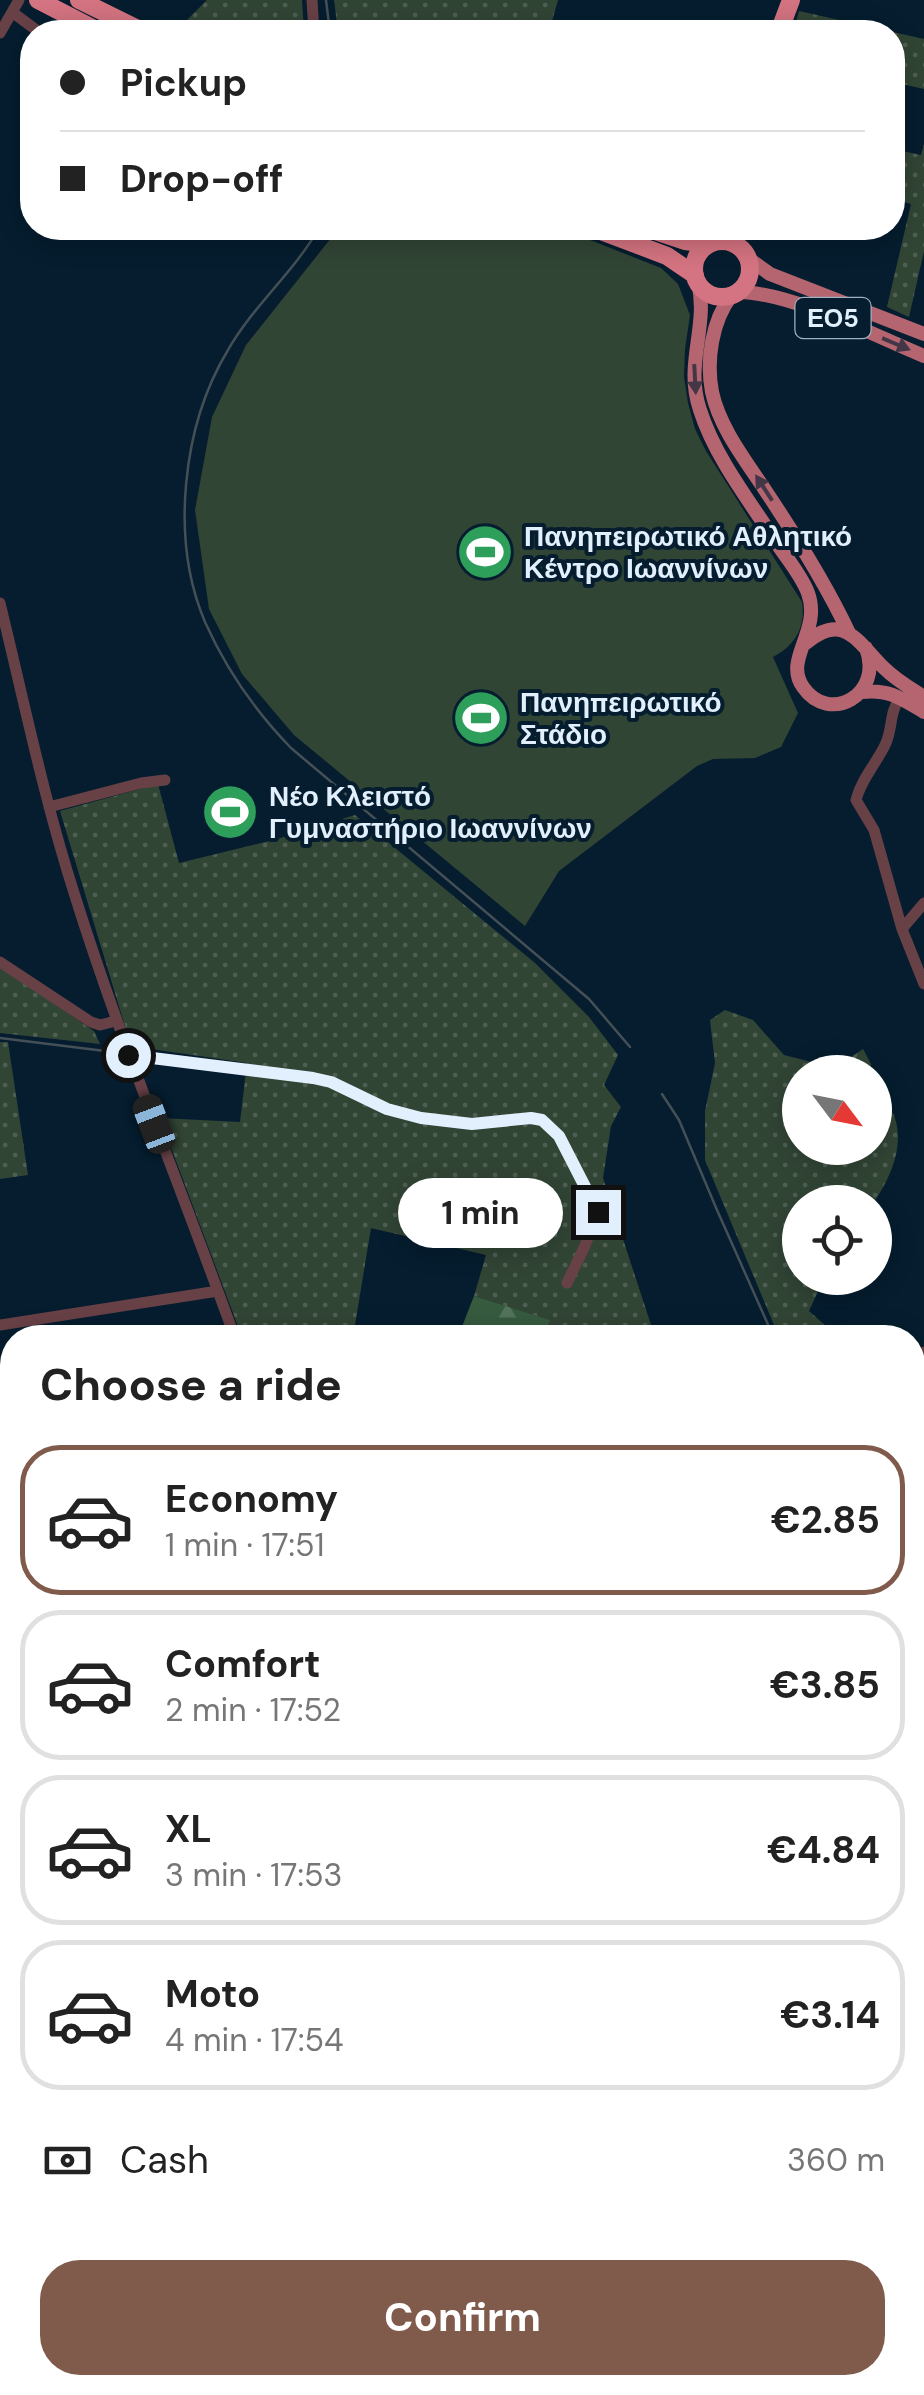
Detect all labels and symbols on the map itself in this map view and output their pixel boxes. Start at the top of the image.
road number: ΕΟ5 [796,298,870,338]
one-way arrow [881,337,911,353]
one-way arrow [687,363,703,395]
one-way arrow [756,475,774,502]
place label: Πανηπειρωτικό Αθλητικό Κέντρο Ιωαννίνων [524,518,852,587]
sports icon: Πανηπειρωτικό Αθλητικό Κέντρο Ιωαννίνων [455,522,515,582]
place label: Πανηπειρωτικό Στάδιο [520,684,722,753]
sports icon: Πανηπειρωτικό Στάδιο [451,688,511,748]
place label: Νέο Κλειστό Γυμναστήριο Ιωαννίνων [269,778,592,847]
sports icon: Νέο Κλειστό Γυμναστήριο Ιωαννίνων [200,782,260,842]
route start [106,1033,151,1078]
north arrow [782,1055,892,1165]
car [129,1091,179,1157]
callout: 1 min [398,1177,563,1247]
route end [576,1190,621,1235]

